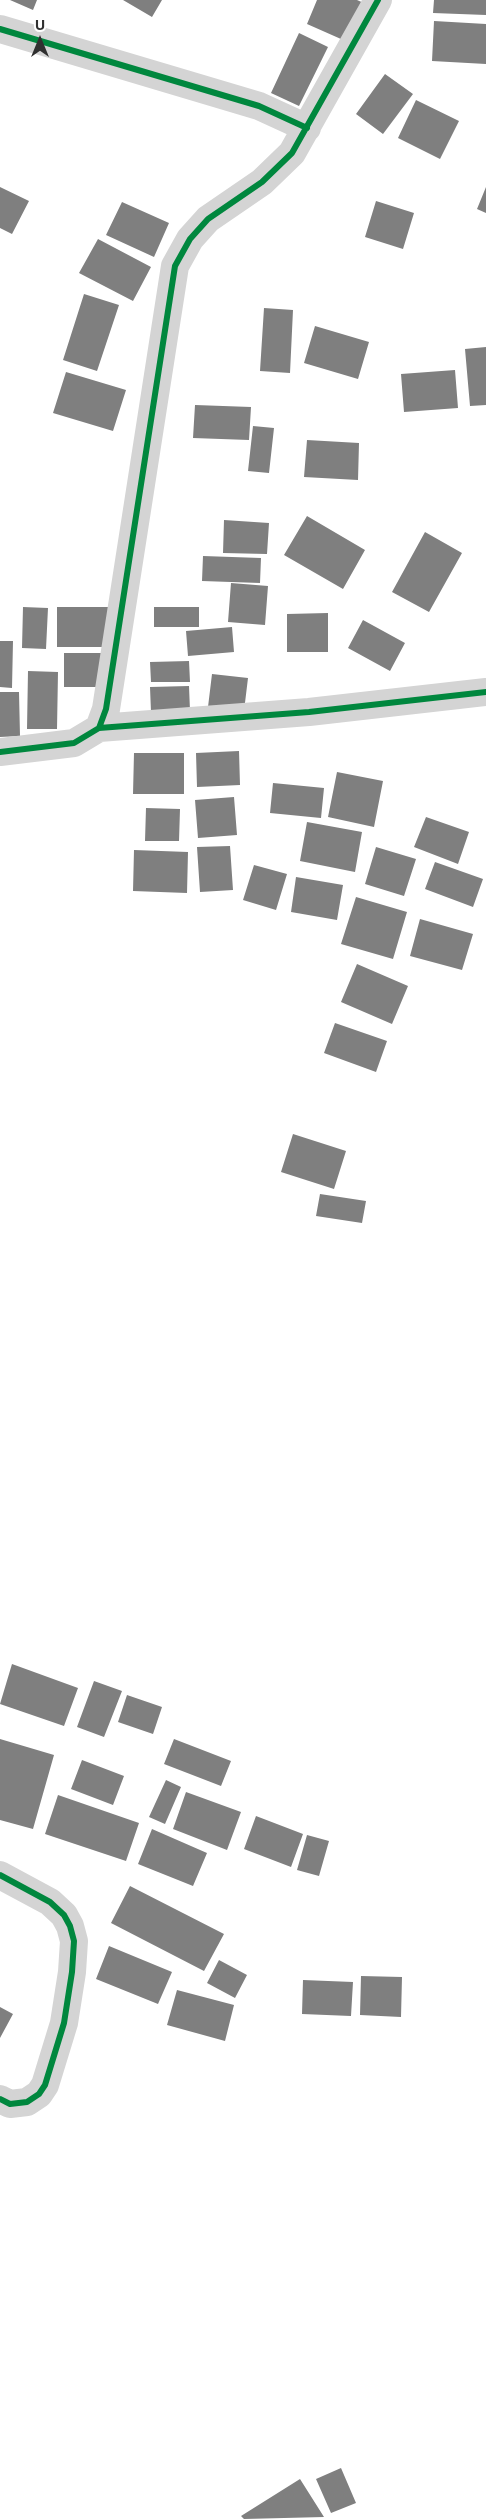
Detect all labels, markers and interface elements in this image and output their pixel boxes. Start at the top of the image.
north arrow [15,15,65,65]
text: U [35,15,45,34]

